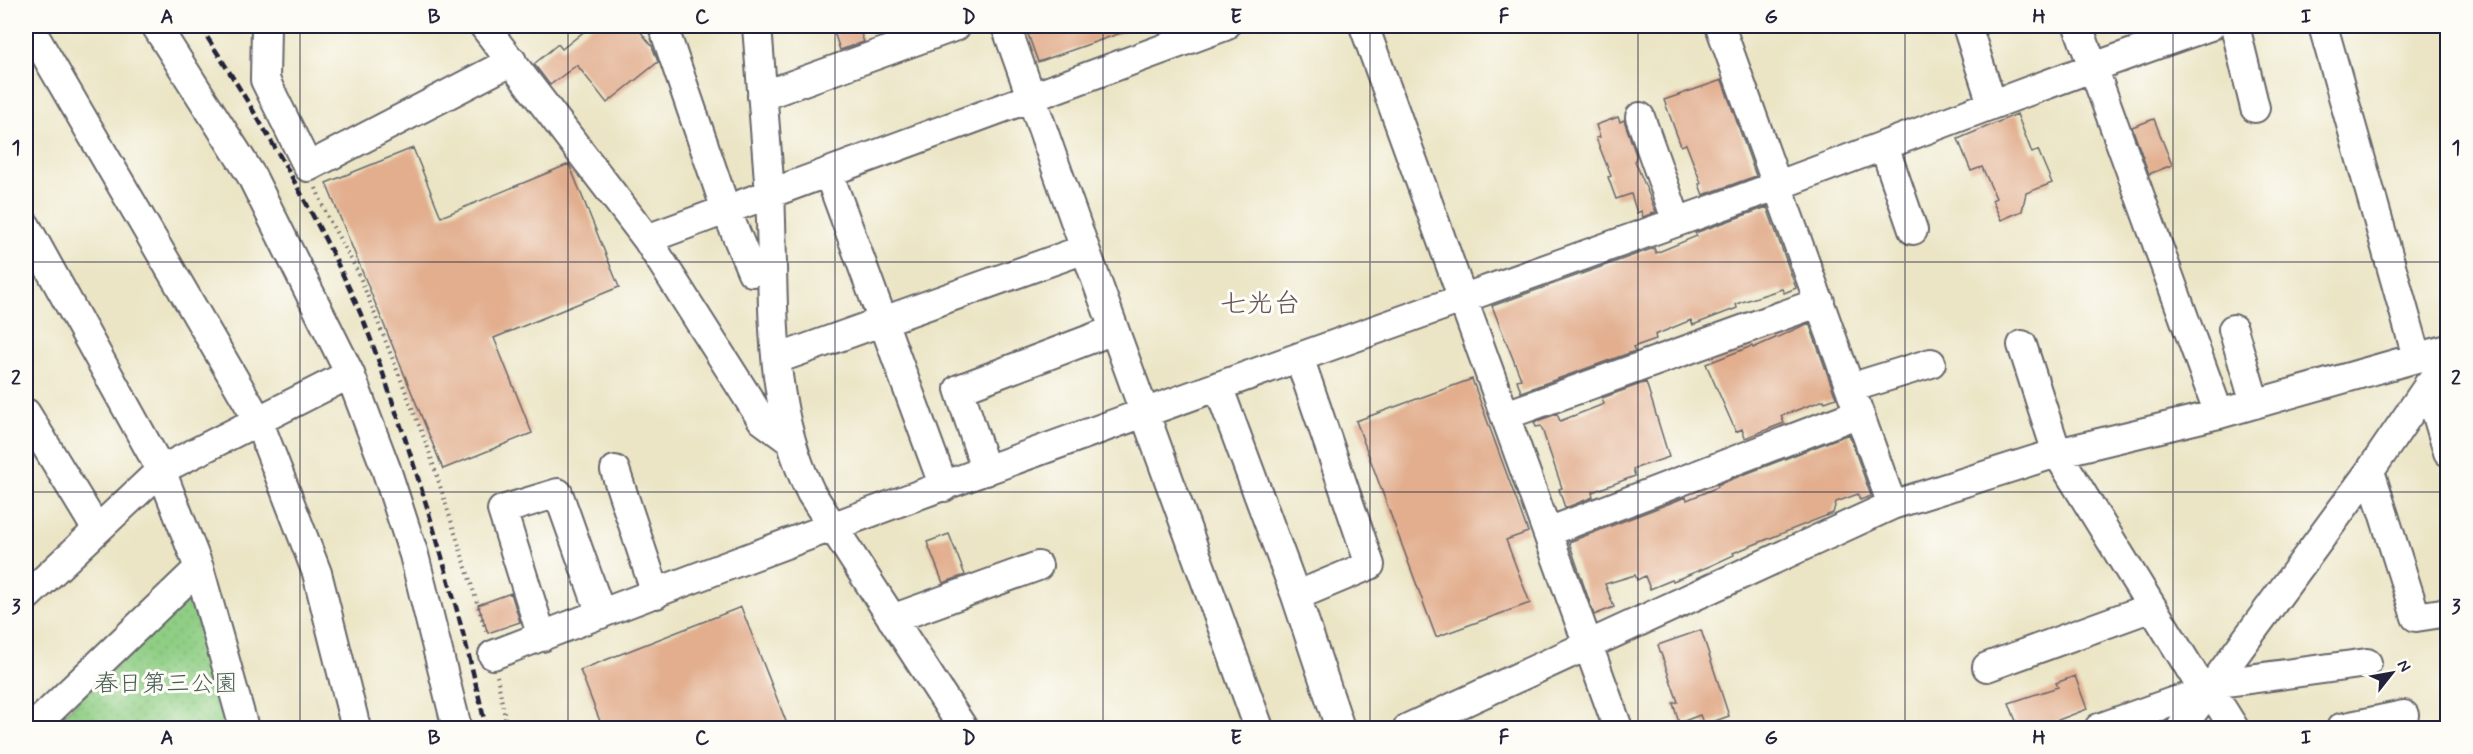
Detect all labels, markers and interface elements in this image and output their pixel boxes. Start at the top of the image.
text: A [160,4,174,31]
text: B [428,4,441,31]
text: C [695,4,710,31]
text: D [962,4,976,31]
text: E [1230,4,1242,31]
text: F [1499,4,1510,31]
text: G [1764,4,1778,31]
text: H [2032,4,2046,31]
text: I [2301,4,2311,31]
text: 1 [12,135,20,162]
text: 1 [2452,135,2460,162]
district label: 七光台 [1220,287,1301,322]
text: 2 [11,365,21,392]
text: 2 [2451,365,2461,392]
text: 3 [11,594,21,621]
text: 3 [2451,594,2461,621]
north arrow [2362,643,2422,703]
text: N [2392,656,2415,676]
park label: 春日第三公園 [94,669,238,700]
text: A [160,725,174,752]
text: B [428,725,441,752]
text: C [695,725,710,752]
text: D [962,725,976,752]
text: E [1230,725,1242,752]
text: F [1499,725,1510,752]
text: G [1764,725,1778,752]
text: H [2032,725,2046,752]
text: I [2301,725,2311,752]

